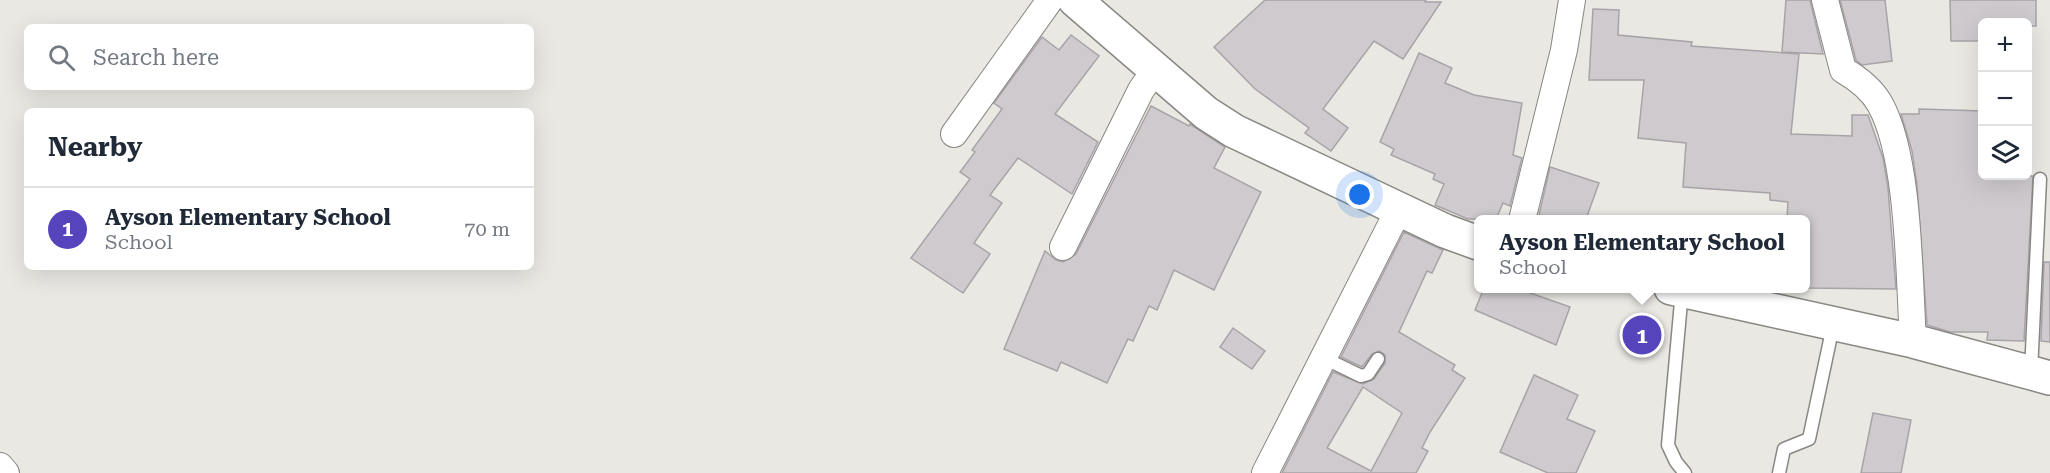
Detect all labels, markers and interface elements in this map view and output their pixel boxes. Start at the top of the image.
map controls [1978,18,2032,180]
button: + [1978,18,2032,72]
search box [24,24,534,90]
icon: search [45,41,78,74]
text: Search here [93,45,219,70]
button: − [1978,72,2032,126]
button: layers [1978,126,2032,180]
text: Nearby [48,132,142,162]
your location [1345,180,1374,209]
text: Ayson Elementary School [105,205,391,230]
popup [1474,215,1810,293]
text: 1 [62,217,73,241]
text: 70 m [464,217,510,241]
text: School [105,230,173,254]
text: Ayson Elementary School [1499,230,1785,255]
text: School [1499,255,1567,279]
pin: 1 [1622,312,1662,358]

